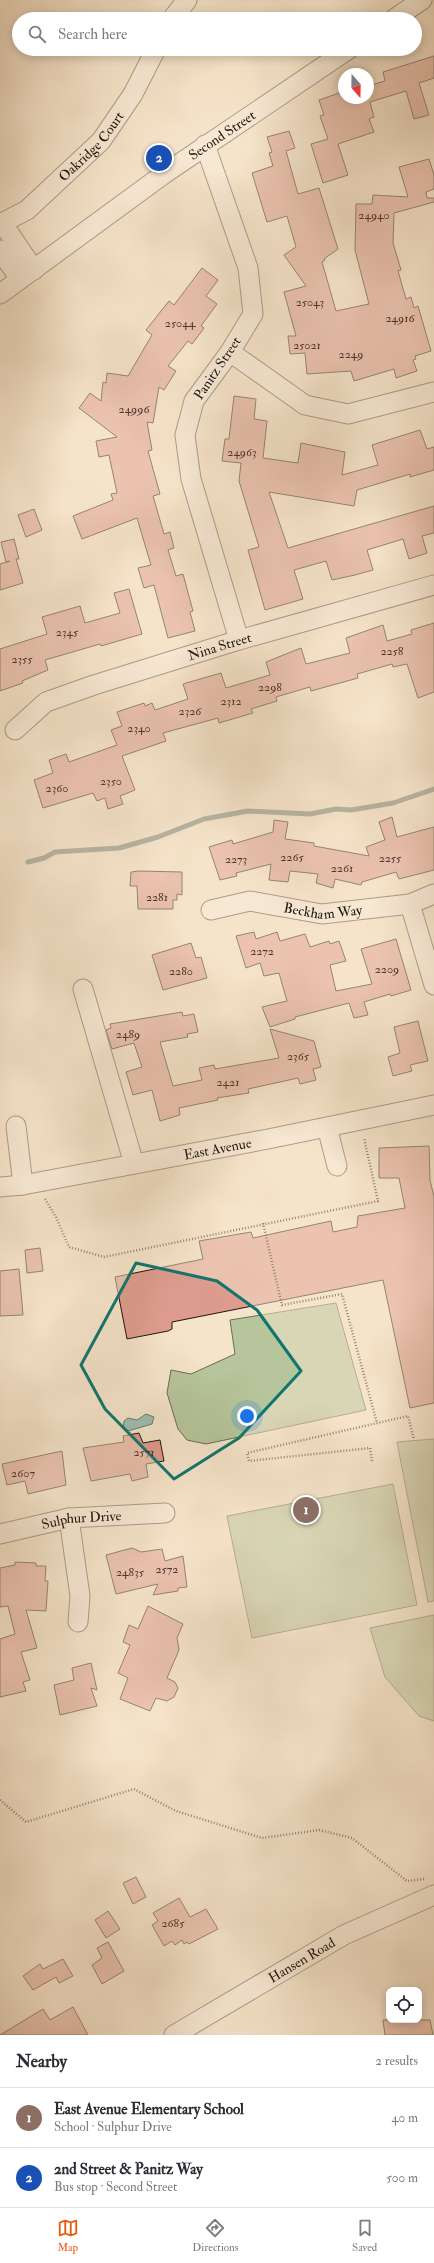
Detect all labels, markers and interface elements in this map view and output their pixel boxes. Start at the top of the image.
search box [12,12,422,56]
icon: search [26,23,48,45]
text: Search here [58,25,127,44]
north arrow [338,68,374,104]
street label: Second Street [186,107,259,164]
street label: Oakridge Court [55,108,128,185]
pin: 2 [146,143,172,173]
house number: 24940 [358,208,390,223]
house number: 25043 [296,295,324,310]
house number: 24916 [386,311,415,326]
house number: 25044 [165,316,196,331]
street label: Panitz Street [190,333,245,403]
house number: 25021 [293,338,321,353]
house number: 2249 [339,347,363,362]
house number: 24996 [119,402,150,417]
house number: 24963 [227,445,257,460]
house number: 2345 [56,625,79,640]
street label: Nina Street [186,629,254,664]
house number: 2258 [380,644,404,659]
house number: 2355 [11,652,33,667]
house number: 2298 [258,680,282,695]
house number: 2312 [220,694,242,709]
house number: 2326 [179,704,202,719]
house number: 2340 [127,721,151,736]
house number: 2350 [100,774,122,789]
house number: 2360 [46,781,68,796]
house number: 2265 [280,850,304,865]
house number: 2255 [379,851,402,866]
house number: 2273 [225,852,247,867]
house number: 2261 [331,861,353,876]
house number: 2281 [146,890,168,905]
street label: Beckham Way [282,899,364,923]
house number: 2272 [250,944,274,959]
house number: 2209 [375,962,399,977]
house number: 2280 [169,964,193,979]
house number: 2489 [116,1027,140,1042]
house number: 2365 [287,1049,310,1064]
house number: 2421 [217,1075,239,1090]
street label: East Avenue [182,1134,253,1164]
your location [237,1406,257,1426]
house number: 2571 [133,1445,155,1460]
house number: 2607 [11,1466,35,1481]
pin: 1 [293,1495,319,1525]
street label: Sulphur Drive [40,1507,122,1533]
house number: 2572 [156,1562,178,1577]
house number: 24835 [116,1565,145,1580]
house number: 2685 [161,1916,185,1931]
street label: Hansen Road [265,1934,338,1987]
map controls [386,1987,422,2023]
button: locate [386,1987,422,2023]
text: Nearby [16,2051,67,2072]
text: 2 results [375,2053,418,2069]
text: East Avenue Elementary School [54,2100,244,2119]
text: 1 [27,2110,31,2126]
text: 40 m [392,2110,418,2126]
text: School · Sulphur Drive [54,2119,172,2135]
text: 2nd Street & Panitz Way [54,2160,203,2179]
text: 2 [26,2170,32,2186]
text: 500 m [386,2170,418,2186]
text: Bus stop · Second Street [54,2179,177,2195]
tab: Map [57,2217,79,2254]
tab: Directions [192,2217,239,2254]
tab: Saved [352,2217,377,2254]

